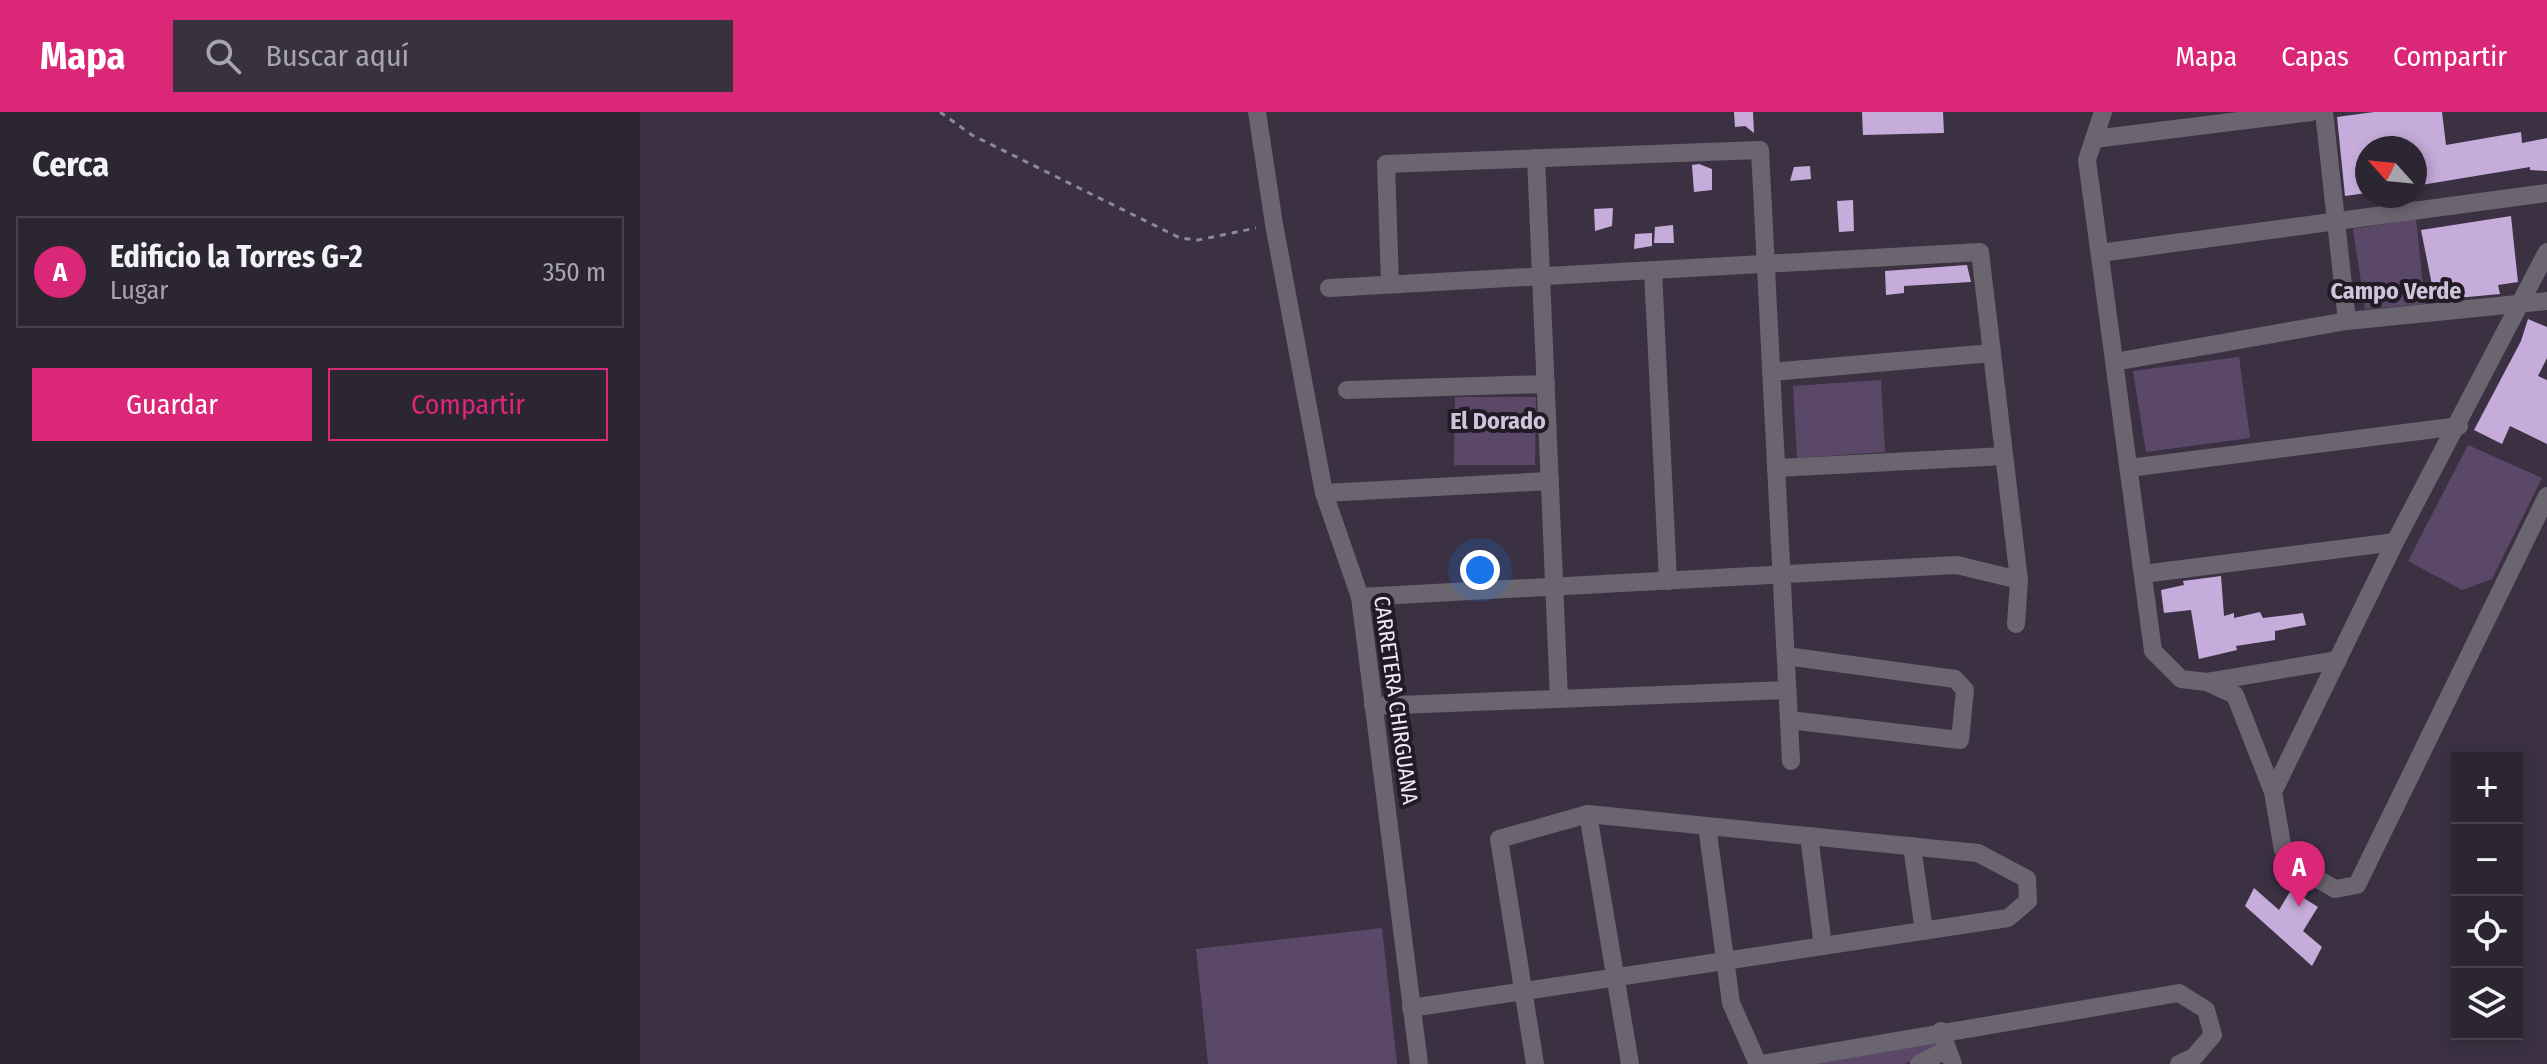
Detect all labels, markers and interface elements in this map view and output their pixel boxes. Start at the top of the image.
search box [173,20,733,92]
text: Mapa [40,33,125,79]
icon: search [201,34,245,78]
text: Buscar aquí [265,38,409,74]
text: Mapa [2175,40,2237,73]
text: Capas [2281,40,2349,73]
text: Compartir [2393,40,2507,73]
north arrow [2355,136,2427,208]
text: Cerca [32,144,109,185]
text: Edificio la Torres G-2 [110,239,363,275]
text: A [53,257,67,288]
text: 350 m [543,257,606,288]
text: Lugar [110,275,168,306]
district label: Campo Verde [2331,277,2461,305]
button: Guardar [32,368,312,441]
button: Compartir [328,368,608,441]
district label: El Dorado [1450,407,1546,435]
your location [1460,550,1500,590]
street label: CARRETERA CHIRGUANA [1368,594,1424,806]
map controls [2451,752,2523,1040]
button: + [2451,752,2523,824]
button: − [2451,824,2523,896]
pin: A [2273,841,2325,907]
button: locate [2451,896,2523,968]
button: layers [2451,968,2523,1040]

